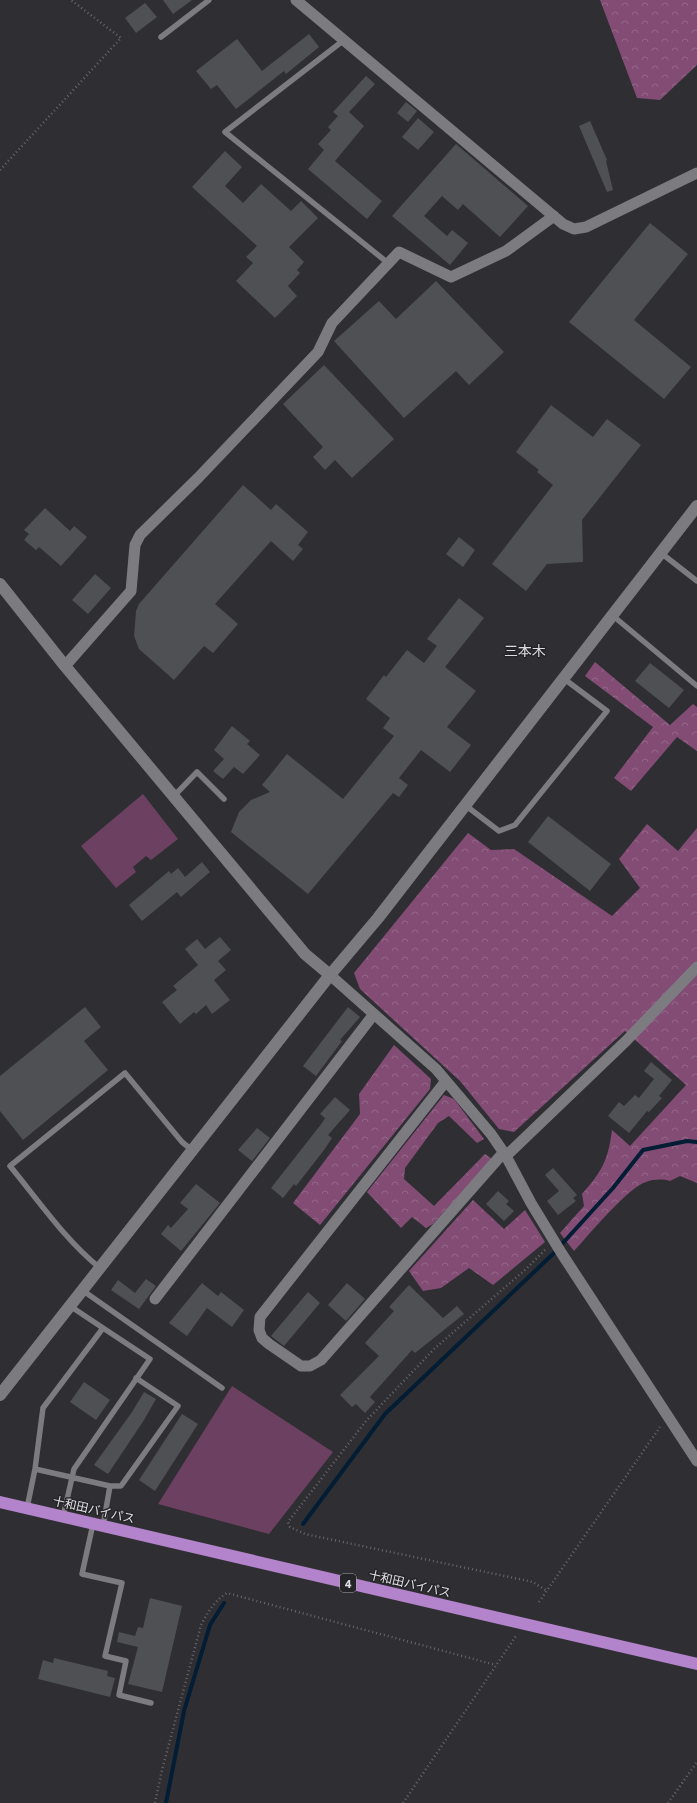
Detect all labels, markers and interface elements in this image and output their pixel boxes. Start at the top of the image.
district label: 三本木 [504,642,546,659]
street label: 十和田バイパス [52,1493,136,1525]
street label: 十和田バイパス [368,1567,452,1599]
road number: 4 [340,1574,356,1592]

